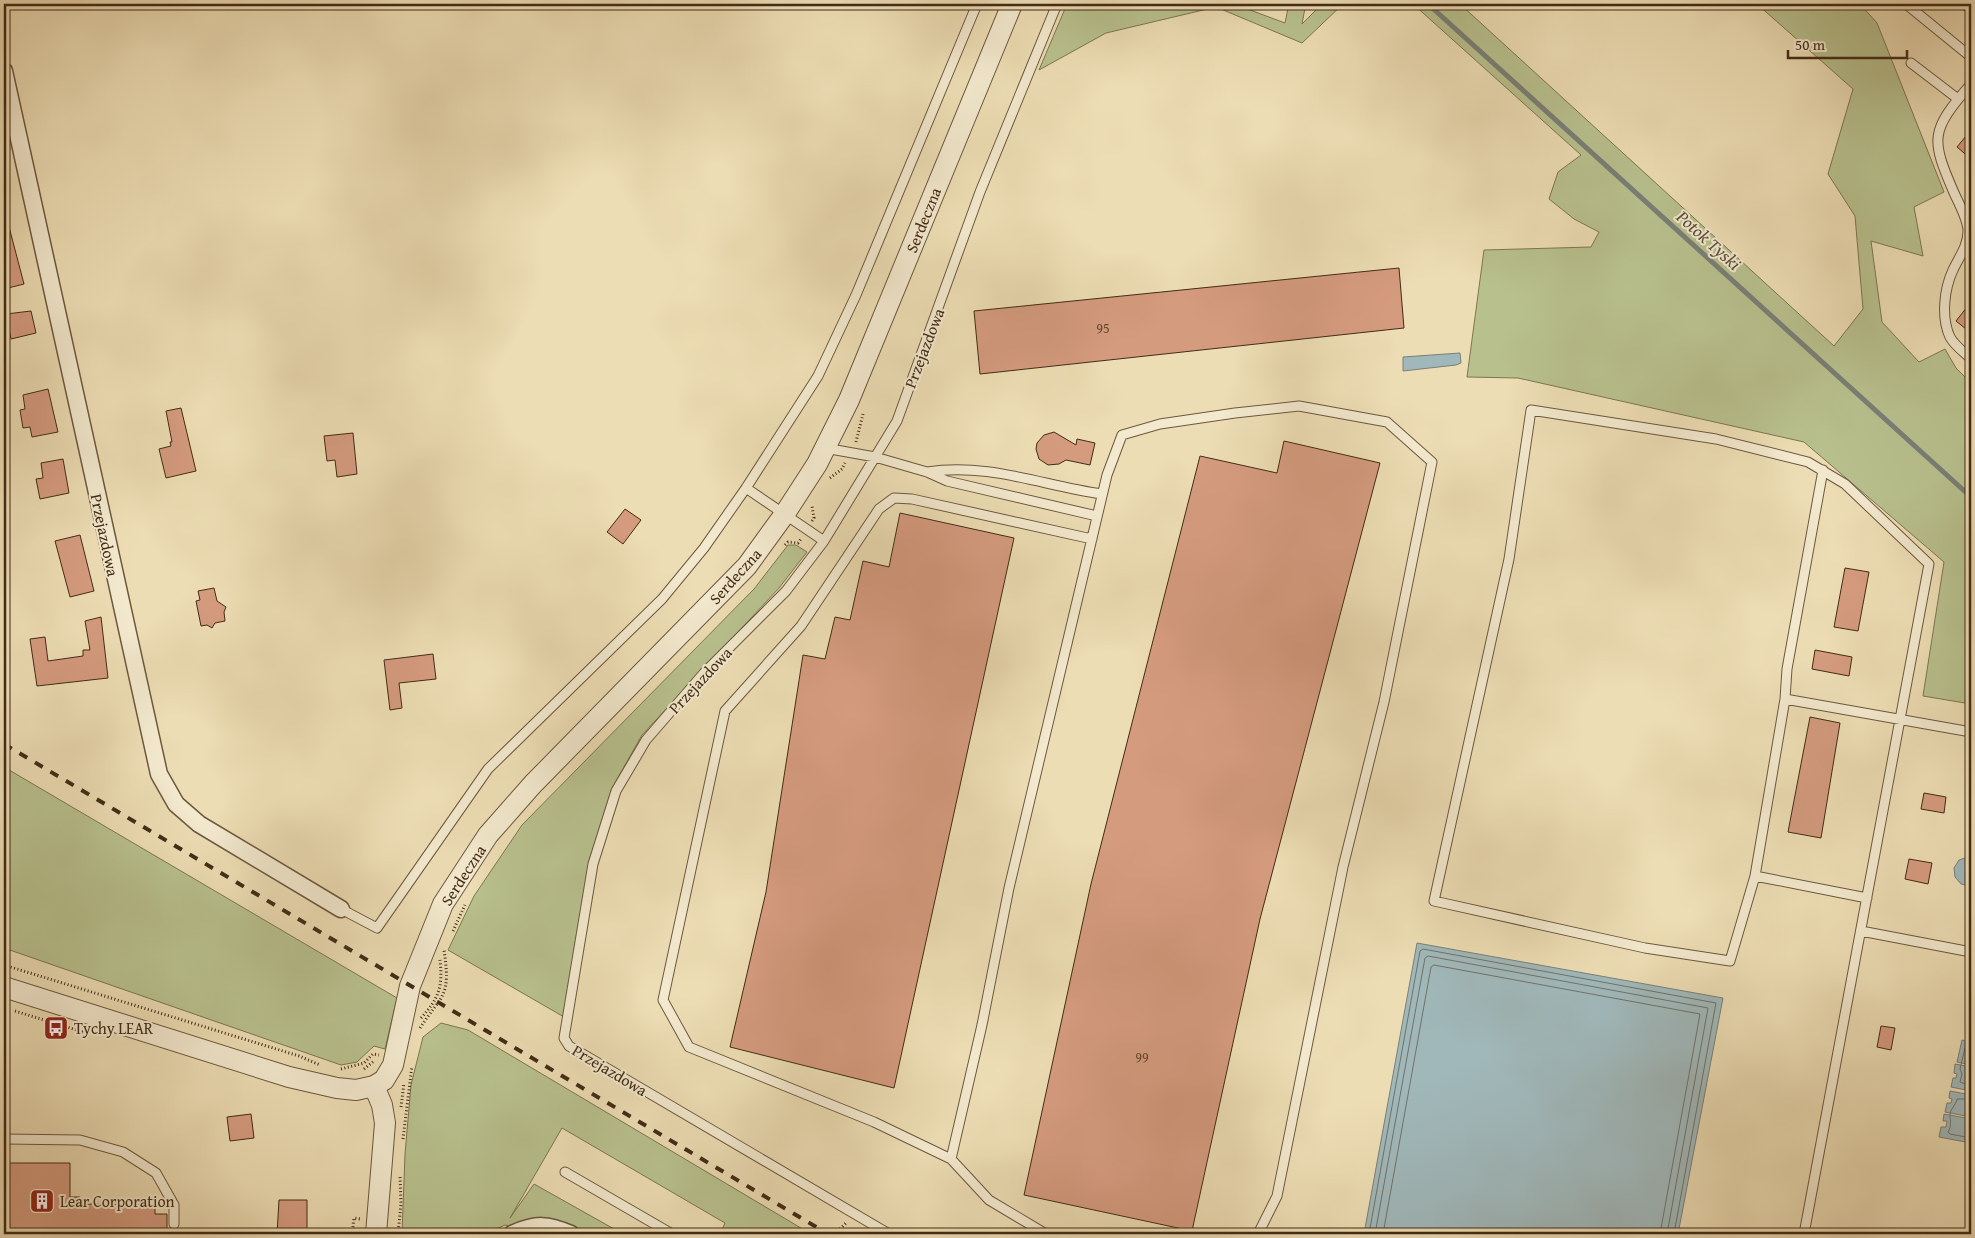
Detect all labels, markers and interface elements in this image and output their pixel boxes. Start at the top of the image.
scale bar [1788,28,1906,60]
text: 50 m [1795,34,1826,55]
street label: Serdeczna [899,183,947,256]
water label: Potok Tyski [1670,203,1748,277]
street label: Przejazdowa [898,304,950,391]
house number: 95 [1096,318,1110,338]
street label: Przejazdowa [85,492,126,579]
street label: Serdeczna [703,542,767,609]
street label: Przejazdowa [663,641,738,719]
street label: Serdeczna [434,839,492,910]
bus stop icon: Tychy LEAR [43,1015,69,1041]
place label: Tychy LEAR [74,1016,154,1040]
street label: Przejazdowa [568,1038,652,1102]
house number: 99 [1135,1047,1149,1067]
building icon: Lear Corporation [29,1188,55,1214]
place label: Lear Corporation [60,1189,175,1213]

